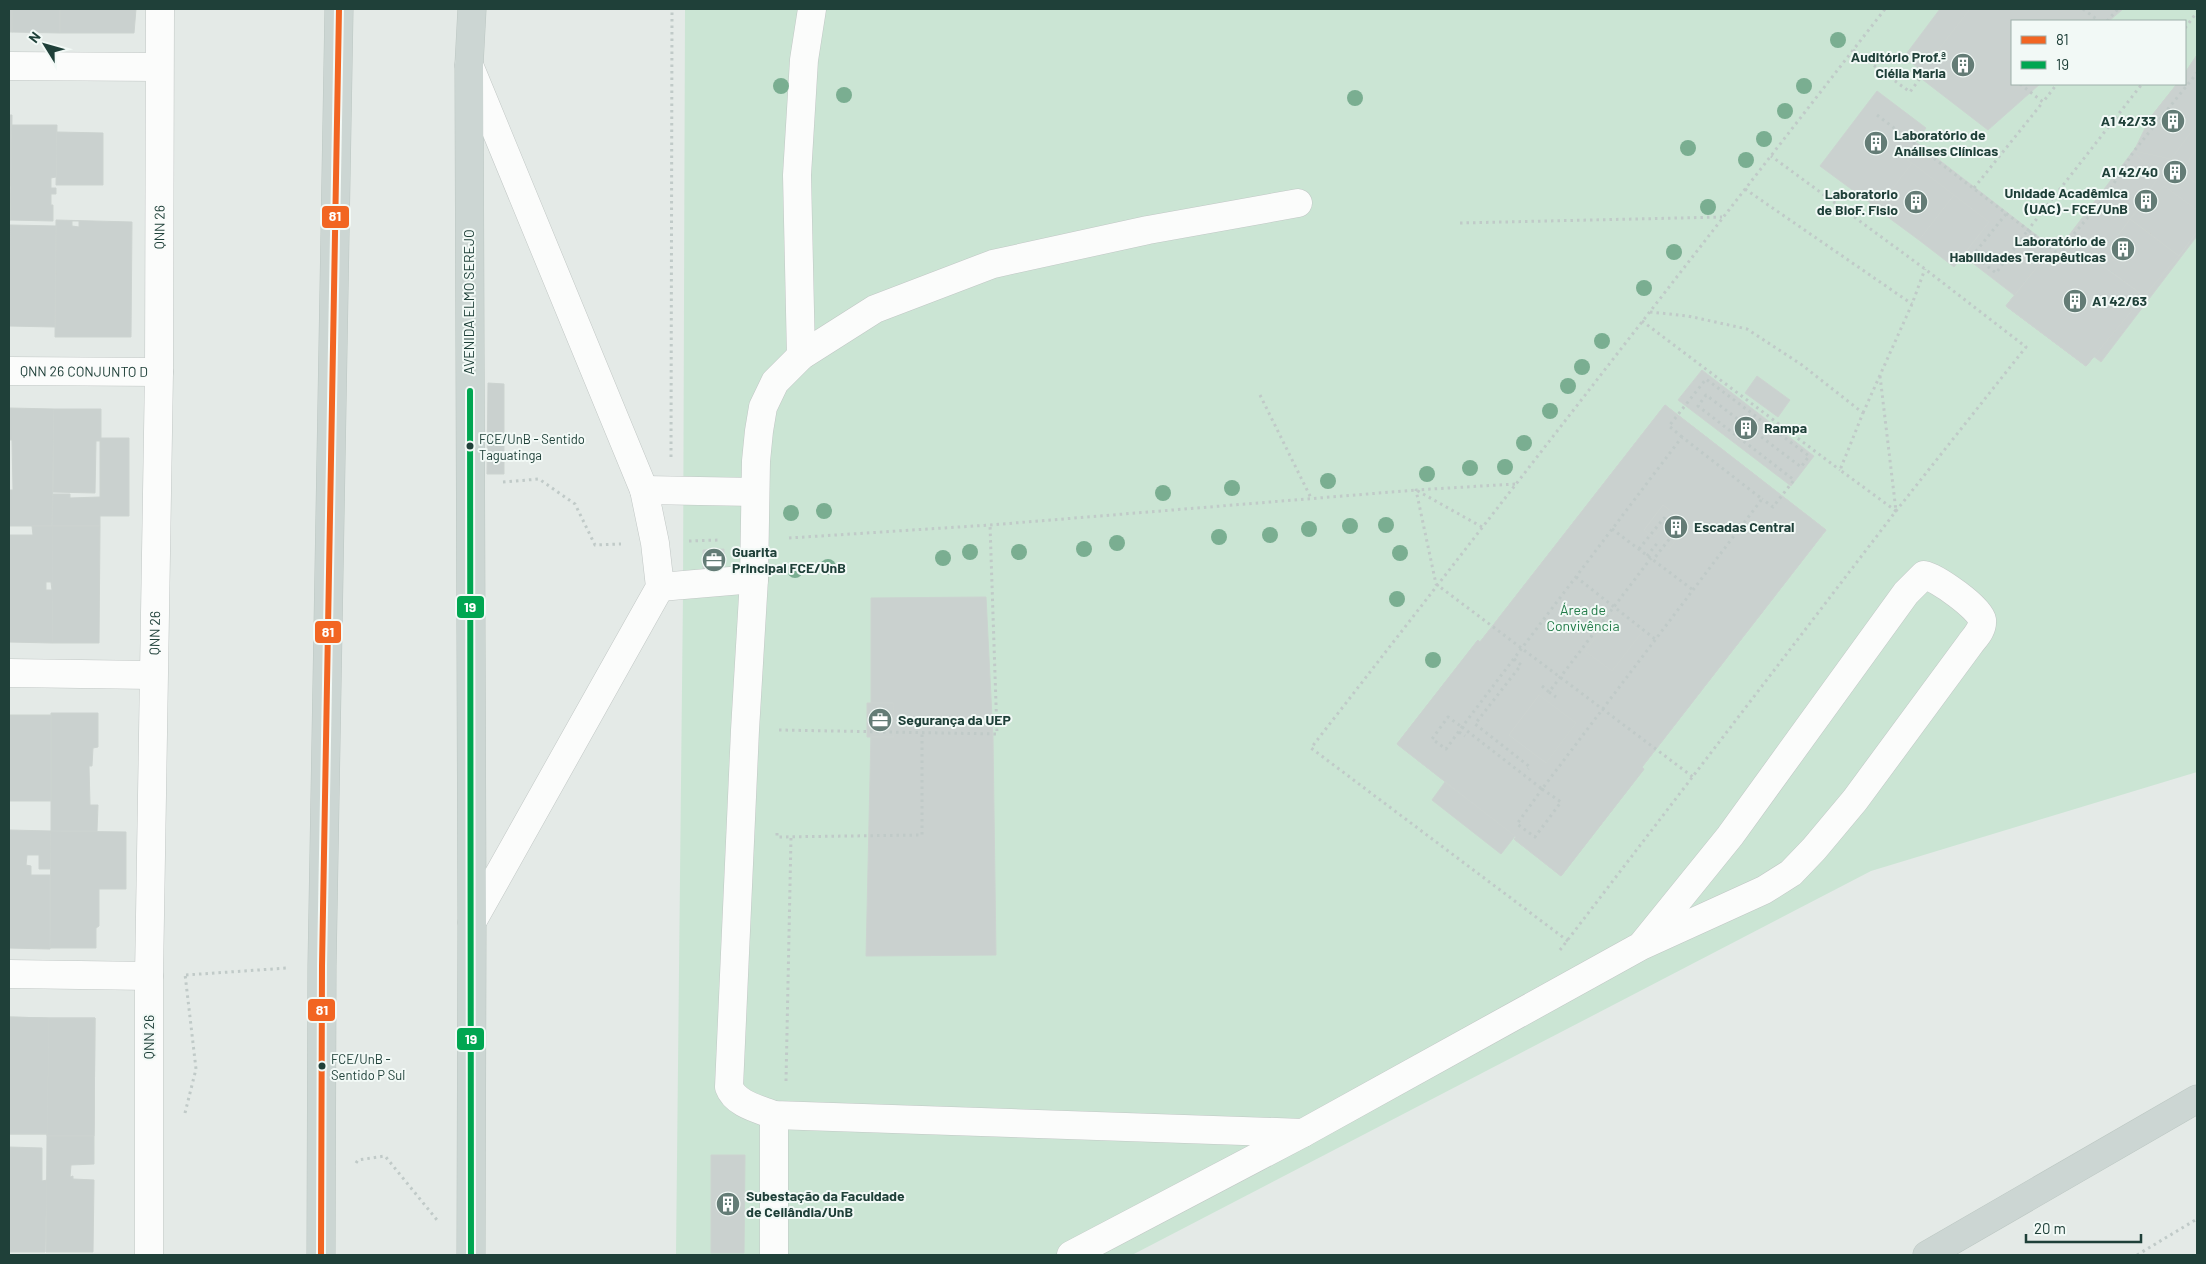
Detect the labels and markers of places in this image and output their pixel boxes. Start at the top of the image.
place label: Auditório Prof.ª Clélia Maria [1851,48,1946,81]
building icon: Auditório Prof.ª Clélia Maria [1950,52,1976,78]
building icon: A1 42/33 [2160,108,2186,134]
place label: A1 42/33 [2101,112,2156,129]
place label: Laboratório de Análises Clínicas [1894,126,1998,159]
building icon: Laboratório de Análises Clínicas [1863,130,1889,156]
building icon: A1 42/40 [2162,159,2188,185]
place label: A1 42/40 [2101,163,2158,180]
place label: Unidade Acadêmica (UAC) - FCE/UnB [2005,184,2128,217]
place label: Laboratorio de BioF. Fisio [1817,185,1898,218]
building icon: Unidade Acadêmica (UAC) - FCE/UnB [2133,188,2159,214]
building icon: Laboratorio de BioF. Fisio [1903,189,1929,215]
place label: Laboratório de Habilidades Terapêuticas [1949,232,2106,265]
building icon: Laboratório de Habilidades Terapêuticas [2110,236,2136,262]
building icon: A1 42/63 [2062,288,2088,314]
place label: A1 42/63 [2092,292,2147,309]
building icon: Rampa [1733,415,1759,441]
place label: Rampa [1764,419,1807,436]
place label: FCE/UnB - Sentido Taguatinga [479,431,585,463]
marker: FCE/UnB - Sentido Taguatinga [465,441,475,451]
building icon: Escadas Central [1663,514,1689,540]
place label: Escadas Central [1694,518,1794,535]
place label: Guarita Principal FCE/UnB [732,543,846,576]
office icon: Guarita Principal FCE/UnB [701,547,727,573]
office icon: Segurança da UEP [867,707,893,733]
place label: Segurança da UEP [898,711,1011,728]
place label: FCE/UnB - Sentido P Sul [331,1051,405,1083]
marker: FCE/UnB - Sentido P Sul [317,1061,327,1071]
place label: Subestação da Faculdade de Ceilândia/UnB [746,1187,905,1220]
building icon: Subestação da Faculdade de Ceilândia/UnB [715,1191,741,1217]

